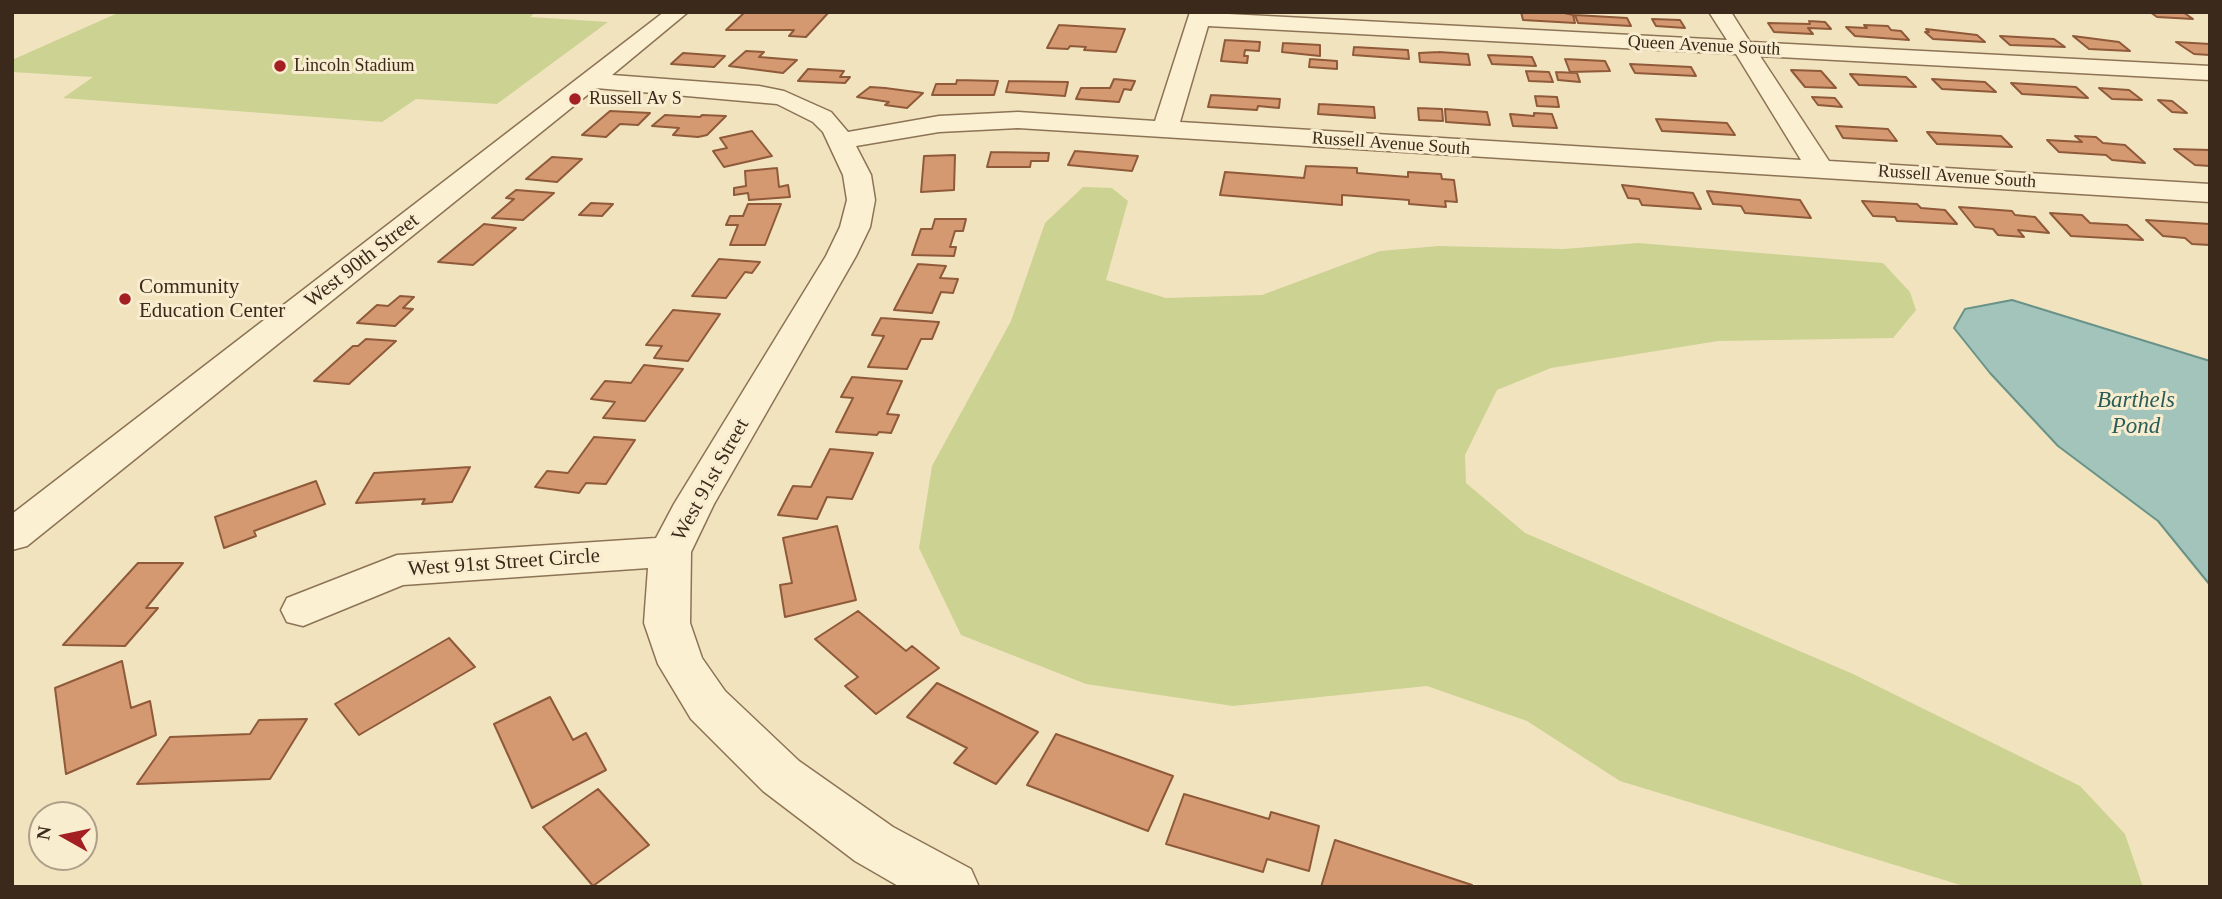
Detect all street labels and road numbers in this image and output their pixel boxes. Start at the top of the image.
street label: Queen Avenue South [1627,31,1781,61]
street label: Russell Avenue South [1311,128,1471,160]
street label: Russell Avenue South [1877,161,2037,193]
street label: West 90th Street [300,209,424,313]
street label: West 91st Street [667,414,755,546]
street label: West 91st Street Circle [407,544,601,582]

